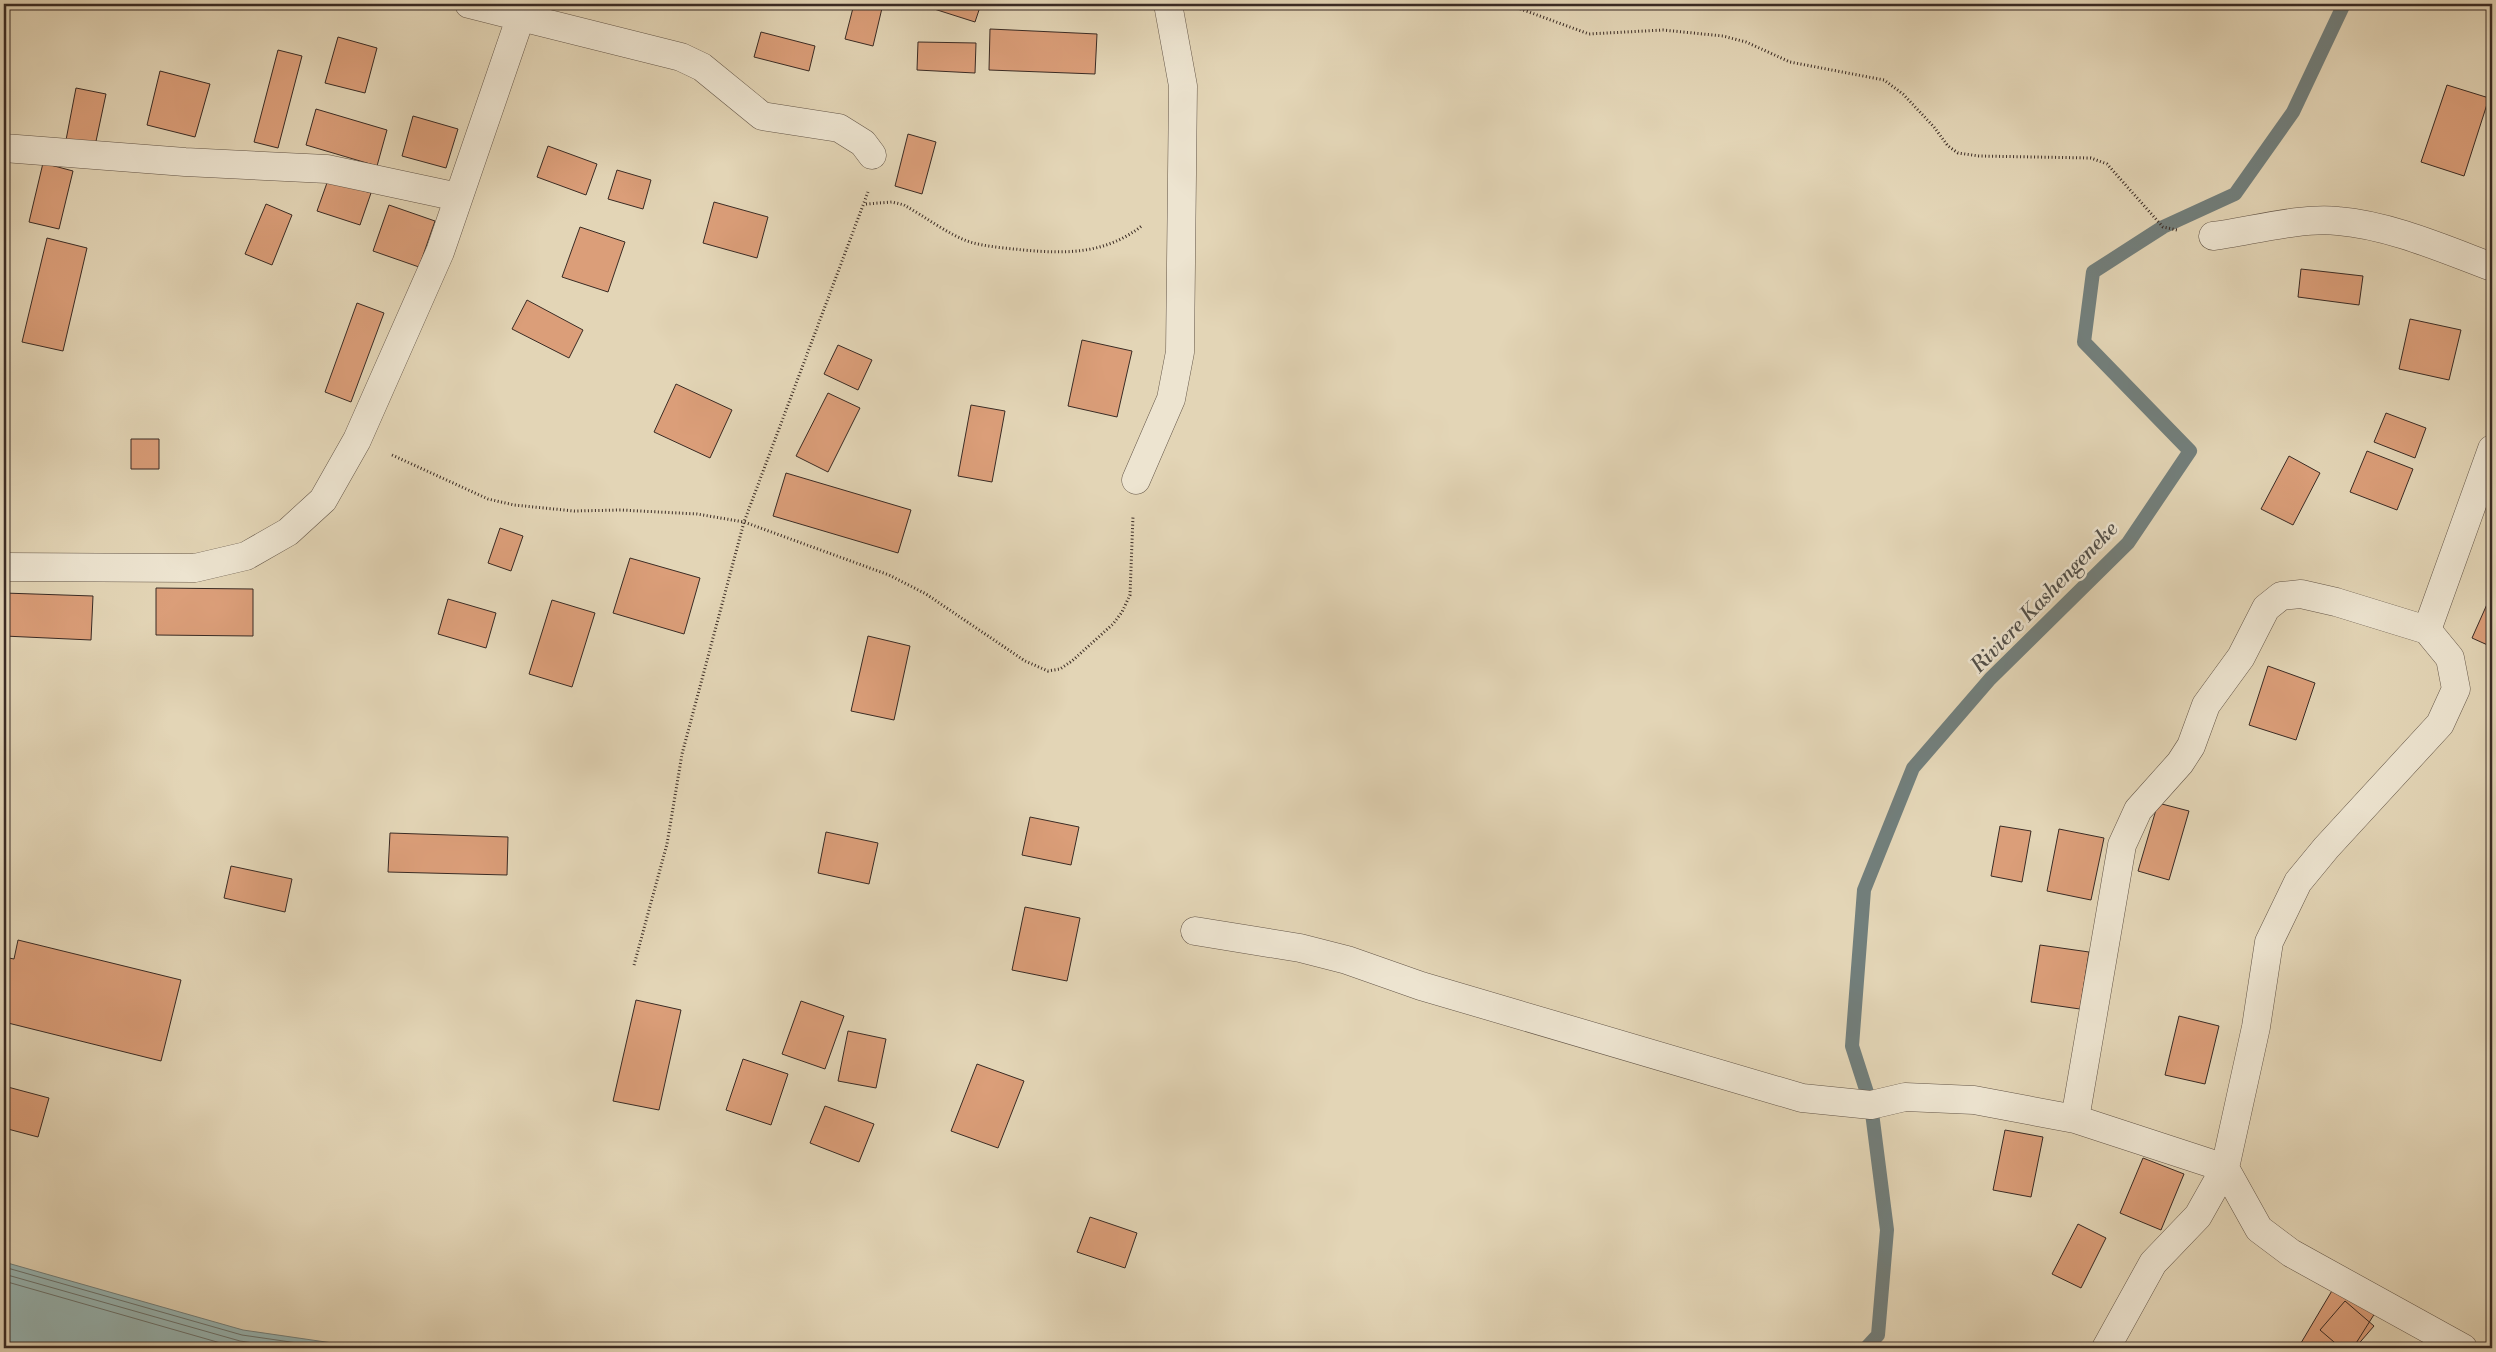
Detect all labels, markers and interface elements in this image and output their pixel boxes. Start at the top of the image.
water label: Riviere Kashengeneke [1965,516,2124,680]

